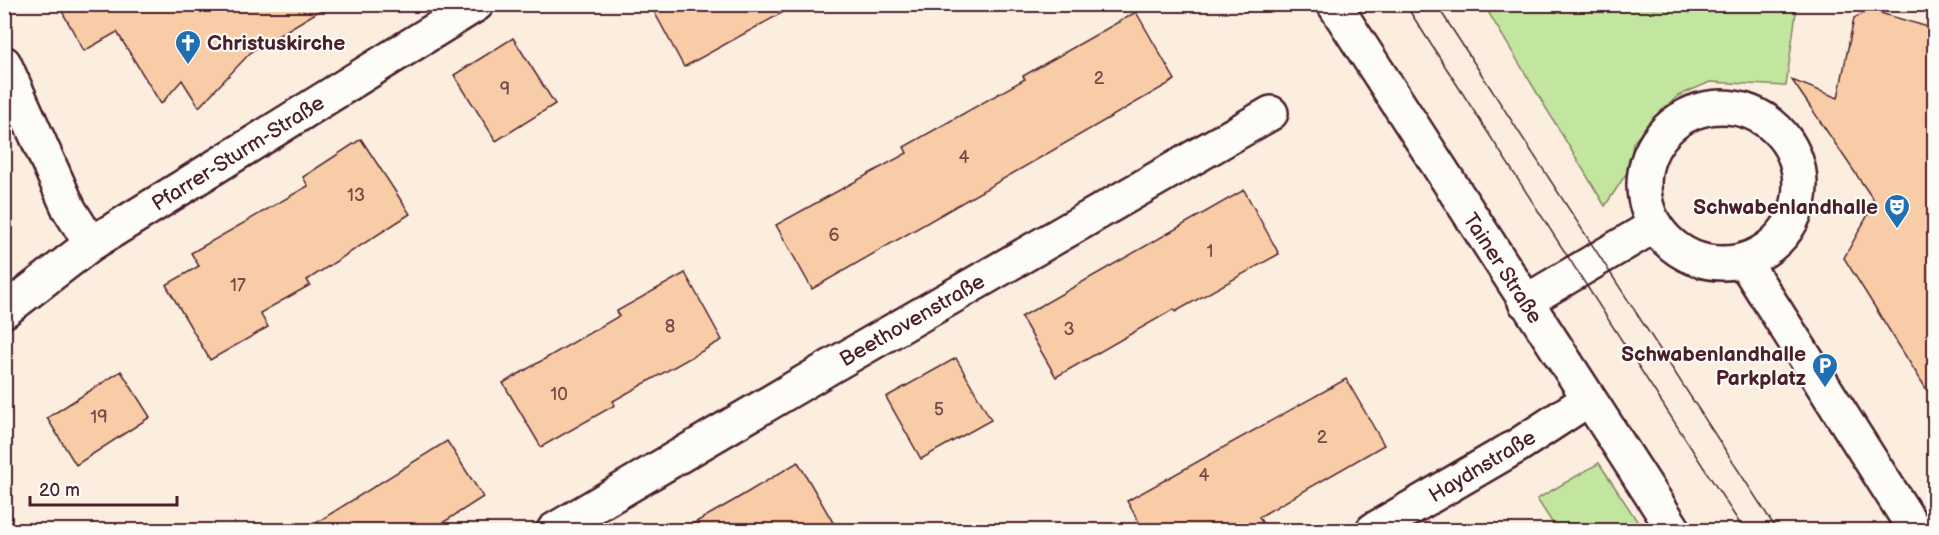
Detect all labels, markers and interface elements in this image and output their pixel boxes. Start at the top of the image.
church icon: Christuskirche [173,28,203,66]
place label: Christuskirche [207,31,345,56]
house number: 2 [1094,68,1105,89]
house number: 9 [500,79,510,100]
street label: Pfarrer-Sturm-Straße [148,90,329,217]
house number: 4 [959,147,970,168]
house number: 13 [347,185,365,206]
theatre icon: Schwabenlandhalle [1882,192,1912,230]
place label: Schwabenlandhalle [1693,195,1878,220]
street label: Tainer Straße [1458,208,1548,328]
house number: 6 [829,225,840,246]
house number: 1 [1207,241,1213,262]
street label: Beethovenstraße [835,269,989,372]
house number: 17 [230,275,246,296]
house number: 8 [665,316,675,337]
house number: 3 [1063,319,1075,340]
place label: Schwabenlandhalle Parkplatz [1621,342,1806,391]
parking icon: Schwabenlandhalle Parkplatz [1810,351,1840,389]
house number: 10 [550,384,568,405]
house number: 5 [934,399,944,420]
house number: 19 [90,407,108,428]
street label: Haydnstraße [1424,425,1540,508]
house number: 2 [1317,427,1328,448]
house number: 4 [1199,465,1210,486]
scale bar [30,469,177,507]
text: 20 m [39,480,80,501]

